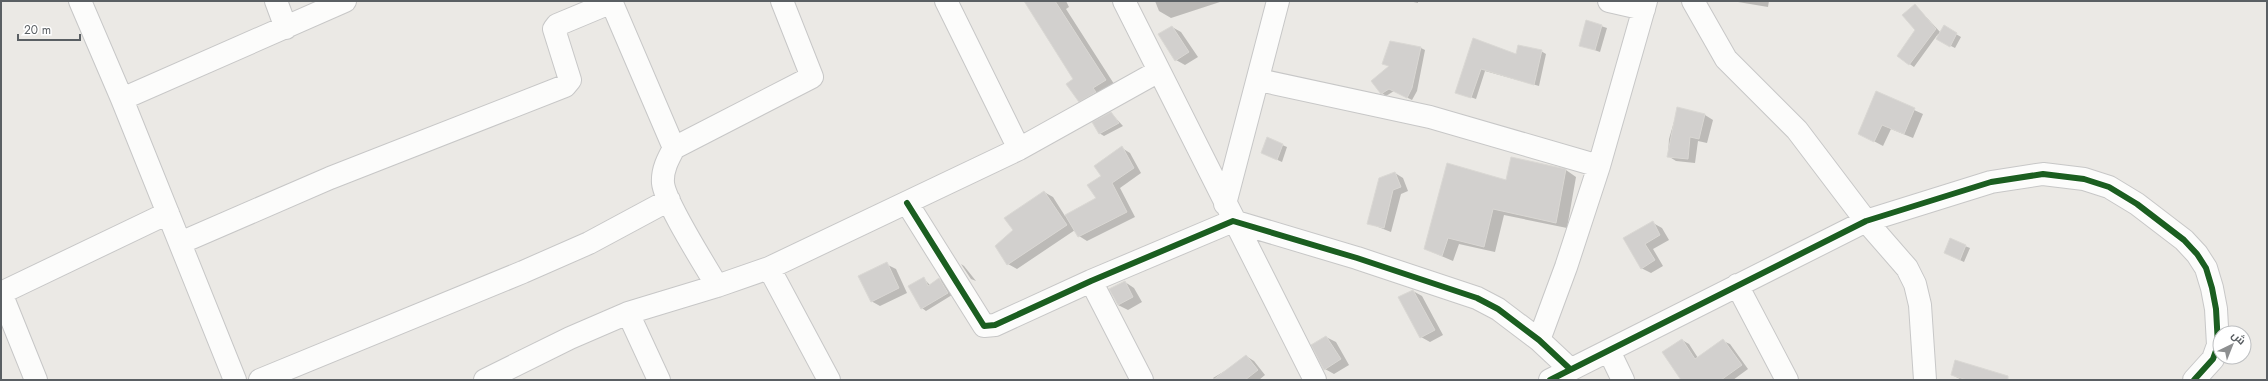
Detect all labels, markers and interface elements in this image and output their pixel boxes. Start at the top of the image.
scale bar [18,16,80,42]
text: 20 m [24,21,51,39]
north arrow [2212,325,2252,365]
text: ش [2228,327,2249,348]

